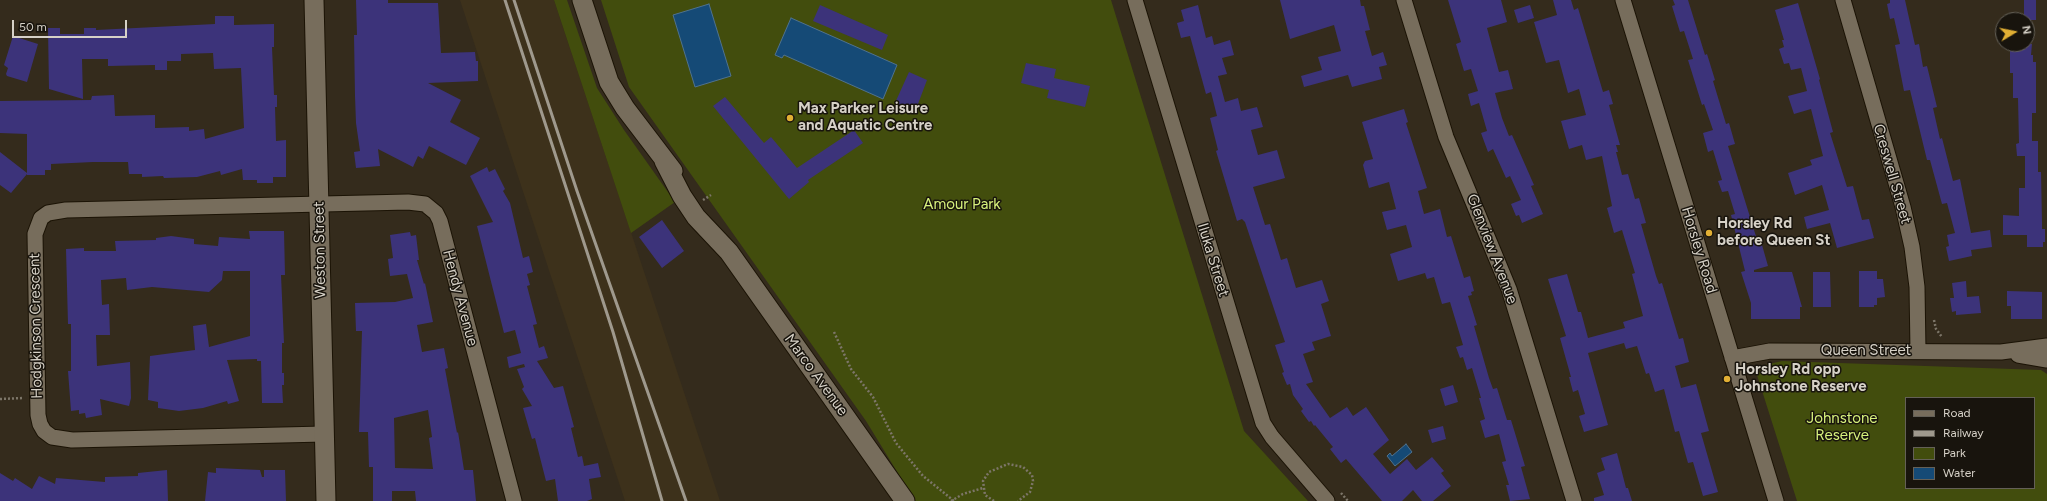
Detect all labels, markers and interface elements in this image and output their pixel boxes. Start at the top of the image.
scale bar [14,12,129,38]
north arrow [1995,12,2035,52]
text: 50 m [19,20,47,34]
text: N [2019,25,2033,35]
place label: Max Parker Leisure and Aquatic Centre [798,100,932,135]
marker: Max Parker Leisure and Aquatic Centre [785,113,795,123]
street label: Creswell Street [1869,122,1915,226]
street label: Glenview Avenue [1463,191,1521,307]
park label: Amour Park [923,196,1001,214]
street label: Weston Street [310,201,330,299]
street label: Horsley Road [1677,205,1721,295]
place label: Horsley Rd before Queen St [1717,215,1830,250]
street label: Iluka Street [1193,221,1233,299]
marker: Horsley Rd before Queen St [1704,228,1714,238]
street label: Hendy Avenue [439,248,481,348]
street label: Hodgkinson Crescent [26,253,46,399]
street label: Marco Avenue [780,331,852,419]
street label: Queen Street [1821,342,1911,360]
place label: Horsley Rd opp Johnstone Reserve [1735,361,1866,396]
marker: Horsley Rd opp Johnstone Reserve [1722,374,1732,384]
legend [1905,397,2035,489]
text: Road [1943,406,1971,420]
park label: Johnstone Reserve [1806,410,1878,445]
text: Railway [1943,426,1984,440]
text: Park [1943,446,1966,460]
text: Water [1943,466,1975,480]

